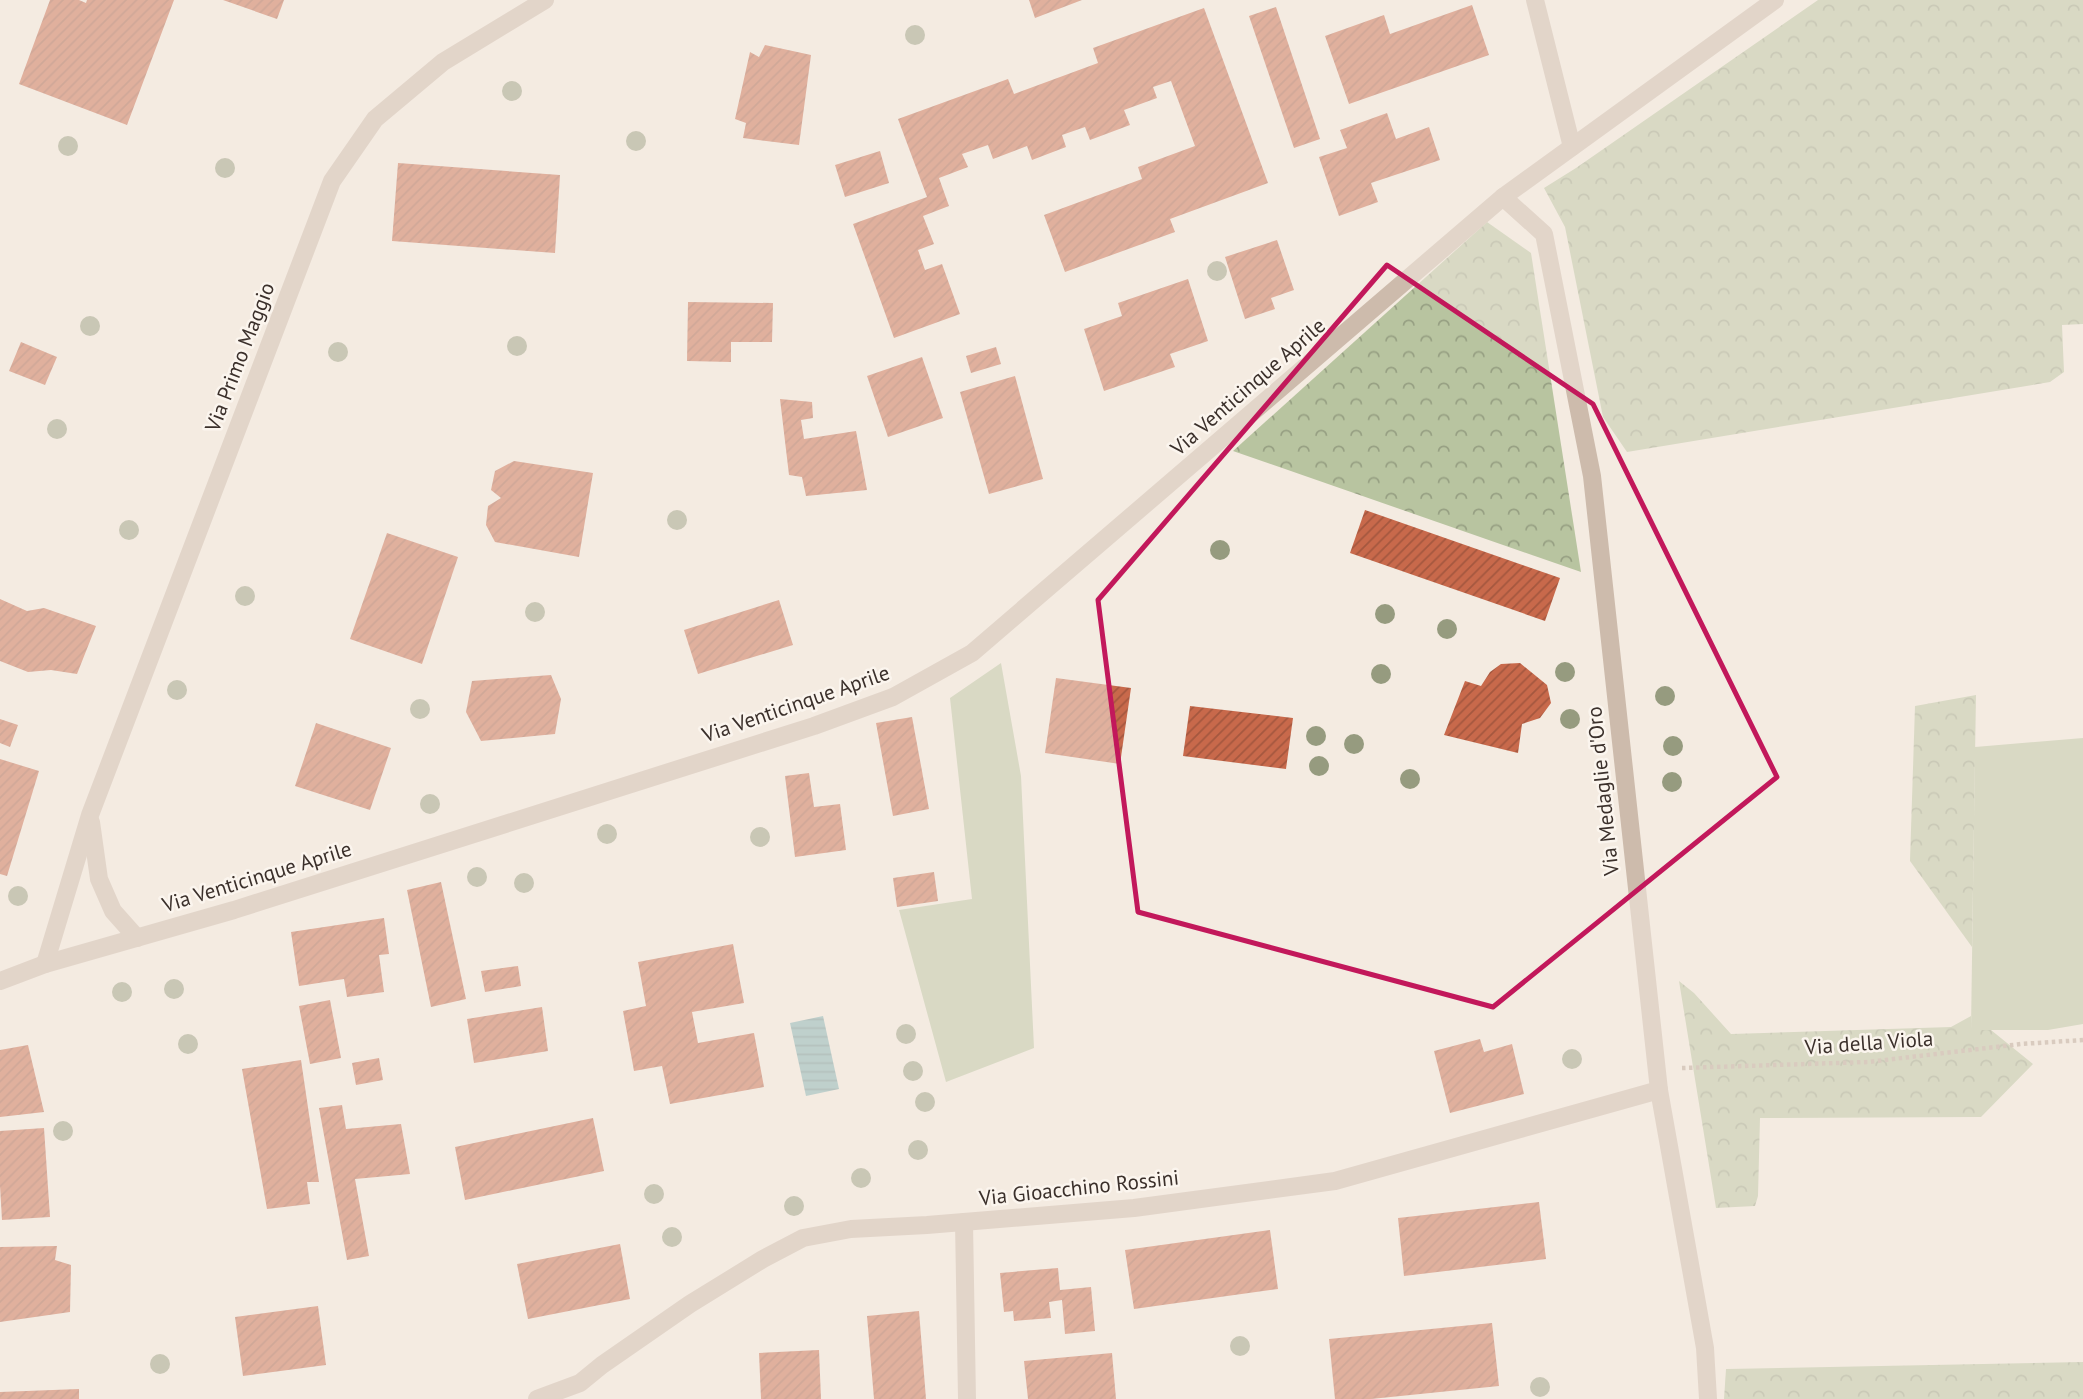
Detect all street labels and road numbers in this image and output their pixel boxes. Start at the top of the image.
street label: Via Primo Maggio [198,278,280,436]
street label: Via Venticinque Aprile [1164,312,1331,462]
street label: Via Venticinque Aprile [698,659,893,749]
street label: Via Medaglie d'Oro [1580,705,1625,878]
street label: Via Venticinque Aprile [158,835,355,918]
street label: Via della Viola [1803,1025,1934,1061]
street label: Via Gioacchino Rossini [977,1164,1180,1212]

